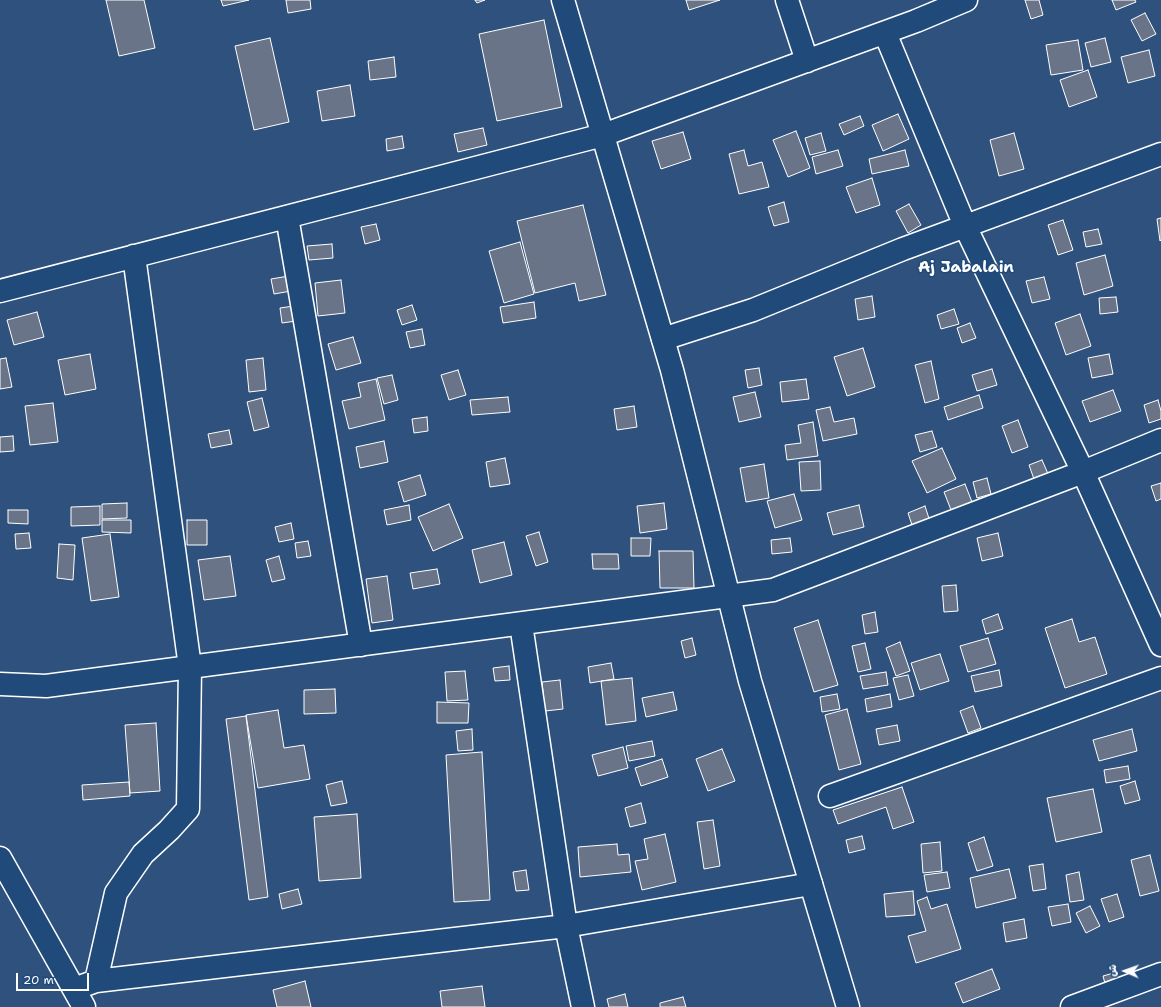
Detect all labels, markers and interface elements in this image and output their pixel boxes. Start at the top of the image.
district label: Aj Jabalain [918,258,1014,278]
north arrow [1105,951,1145,991]
text: ش [1105,964,1120,977]
scale bar [18,965,91,991]
text: 20 m [23,972,54,988]

